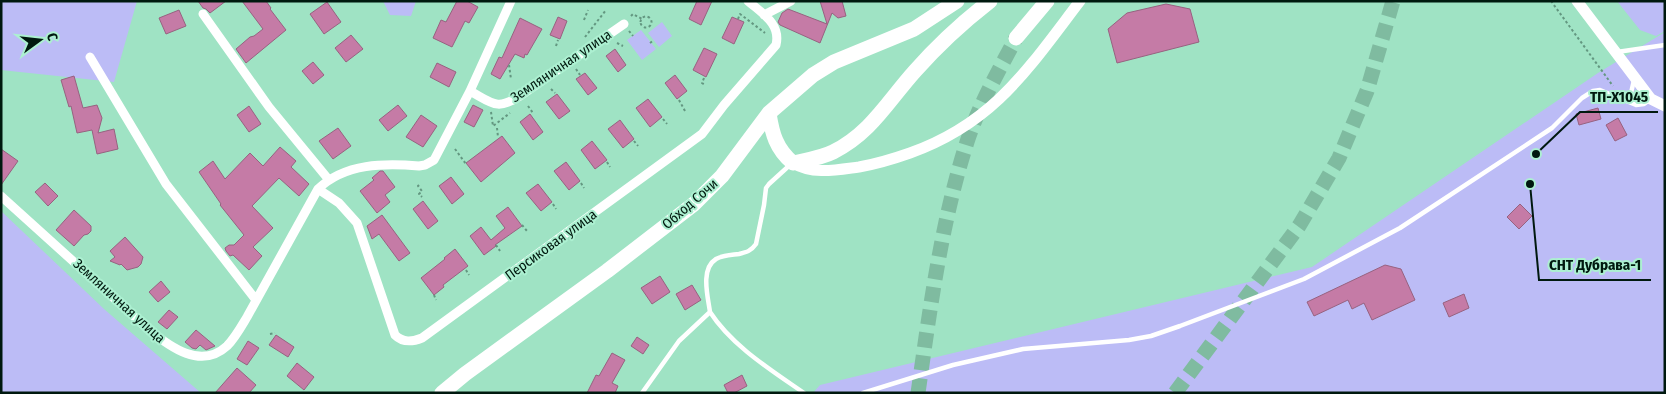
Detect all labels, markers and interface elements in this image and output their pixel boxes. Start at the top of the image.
north arrow [15,15,65,65]
street label: Земляничная улица [507,26,615,106]
text: С [43,31,61,43]
callout: ТП-Х1045 [1580,82,1658,112]
text: ТП-Х1045 [1590,88,1648,106]
street label: Обход Сочи [659,175,721,233]
street label: Персиковая улица [502,206,600,284]
callout: СНТ Дубрава-1 [1539,250,1651,280]
street label: Земляничная улица [70,255,169,347]
text: СНТ Дубрава-1 [1549,256,1641,274]

